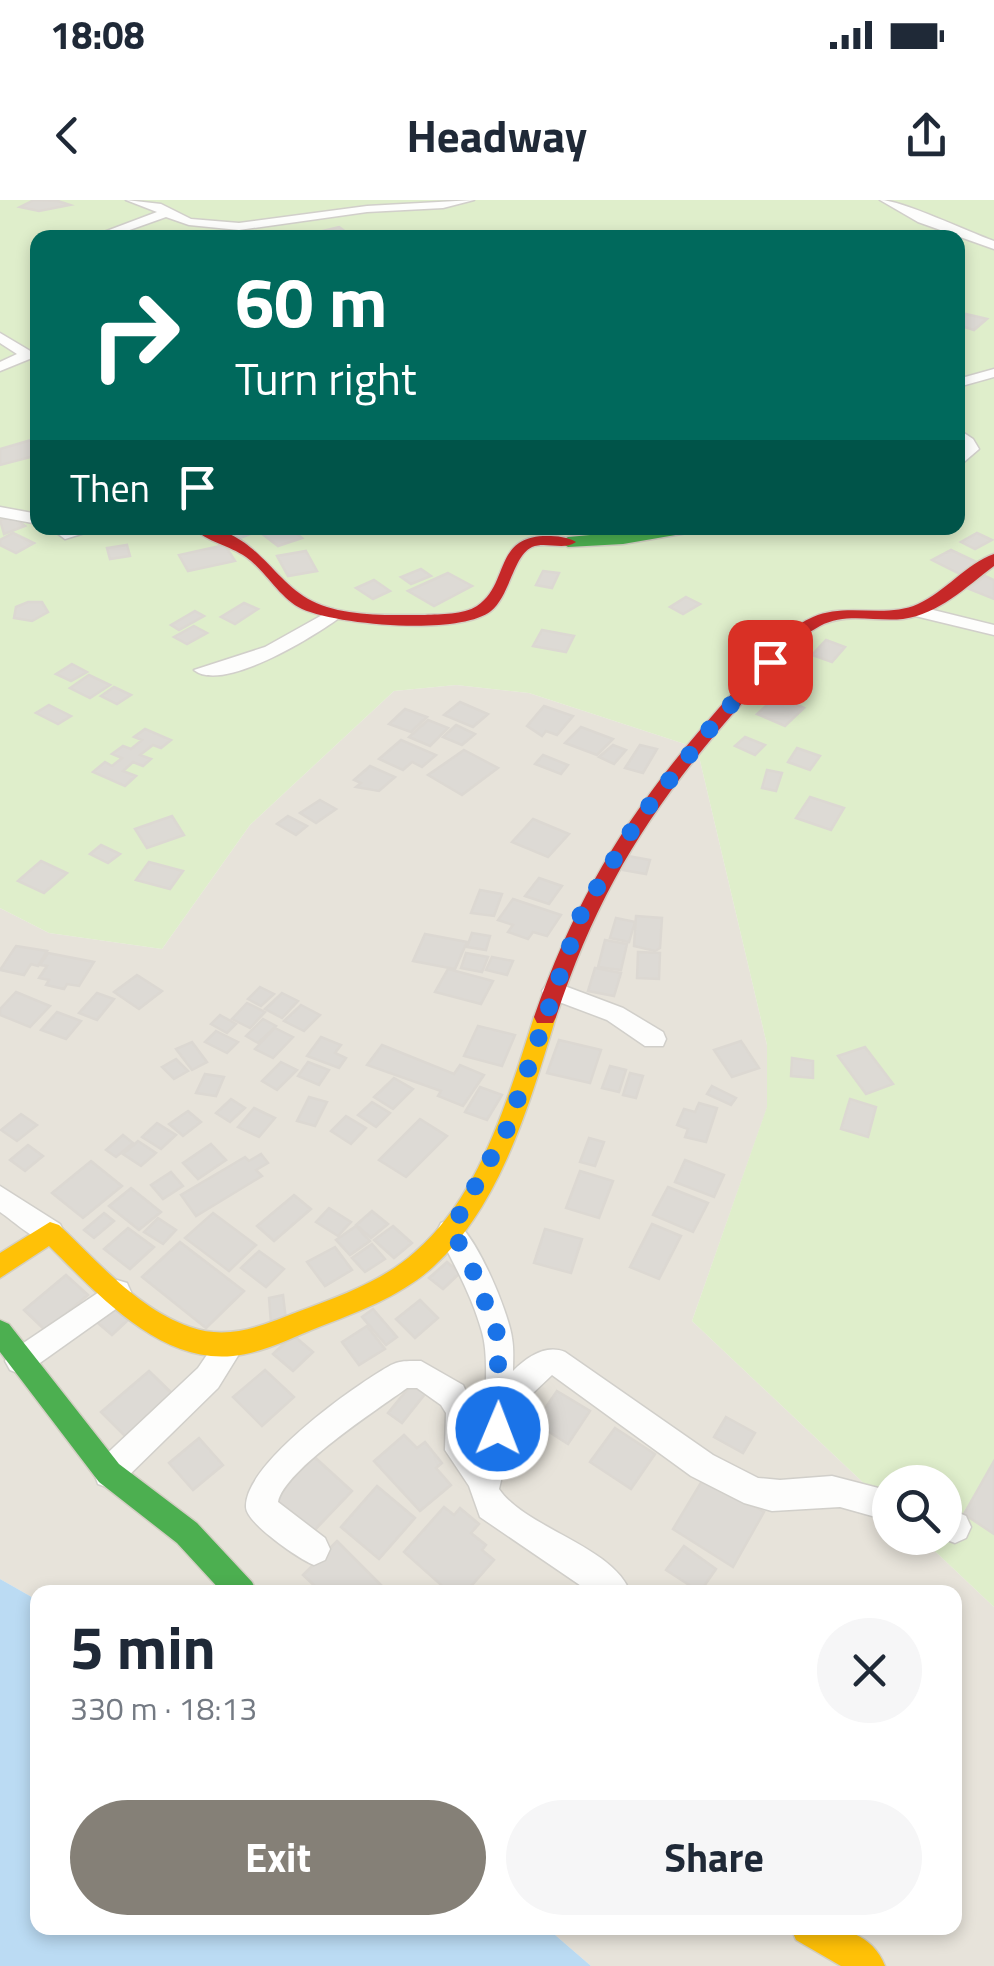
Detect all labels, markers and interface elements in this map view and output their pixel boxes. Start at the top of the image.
text: 18:08 [50,6,145,64]
text: Headway [407,101,587,169]
icon: back [40,108,95,163]
icon: share [899,108,954,163]
text: 60 m [235,248,388,354]
icon: right [70,270,200,400]
text: Turn right [235,344,417,412]
text: Then [70,459,150,517]
icon: arrive [170,460,225,515]
pin [728,620,813,705]
icon: arrive [743,635,798,690]
position arrow [446,1377,550,1481]
map controls [872,1465,962,1555]
button: search [872,1465,962,1555]
text: 5 min [70,1601,216,1692]
button: close [817,1618,922,1723]
text: 330 m · 18:13 [70,1684,257,1732]
button: Exit [70,1800,486,1915]
button: Share [506,1800,922,1915]

